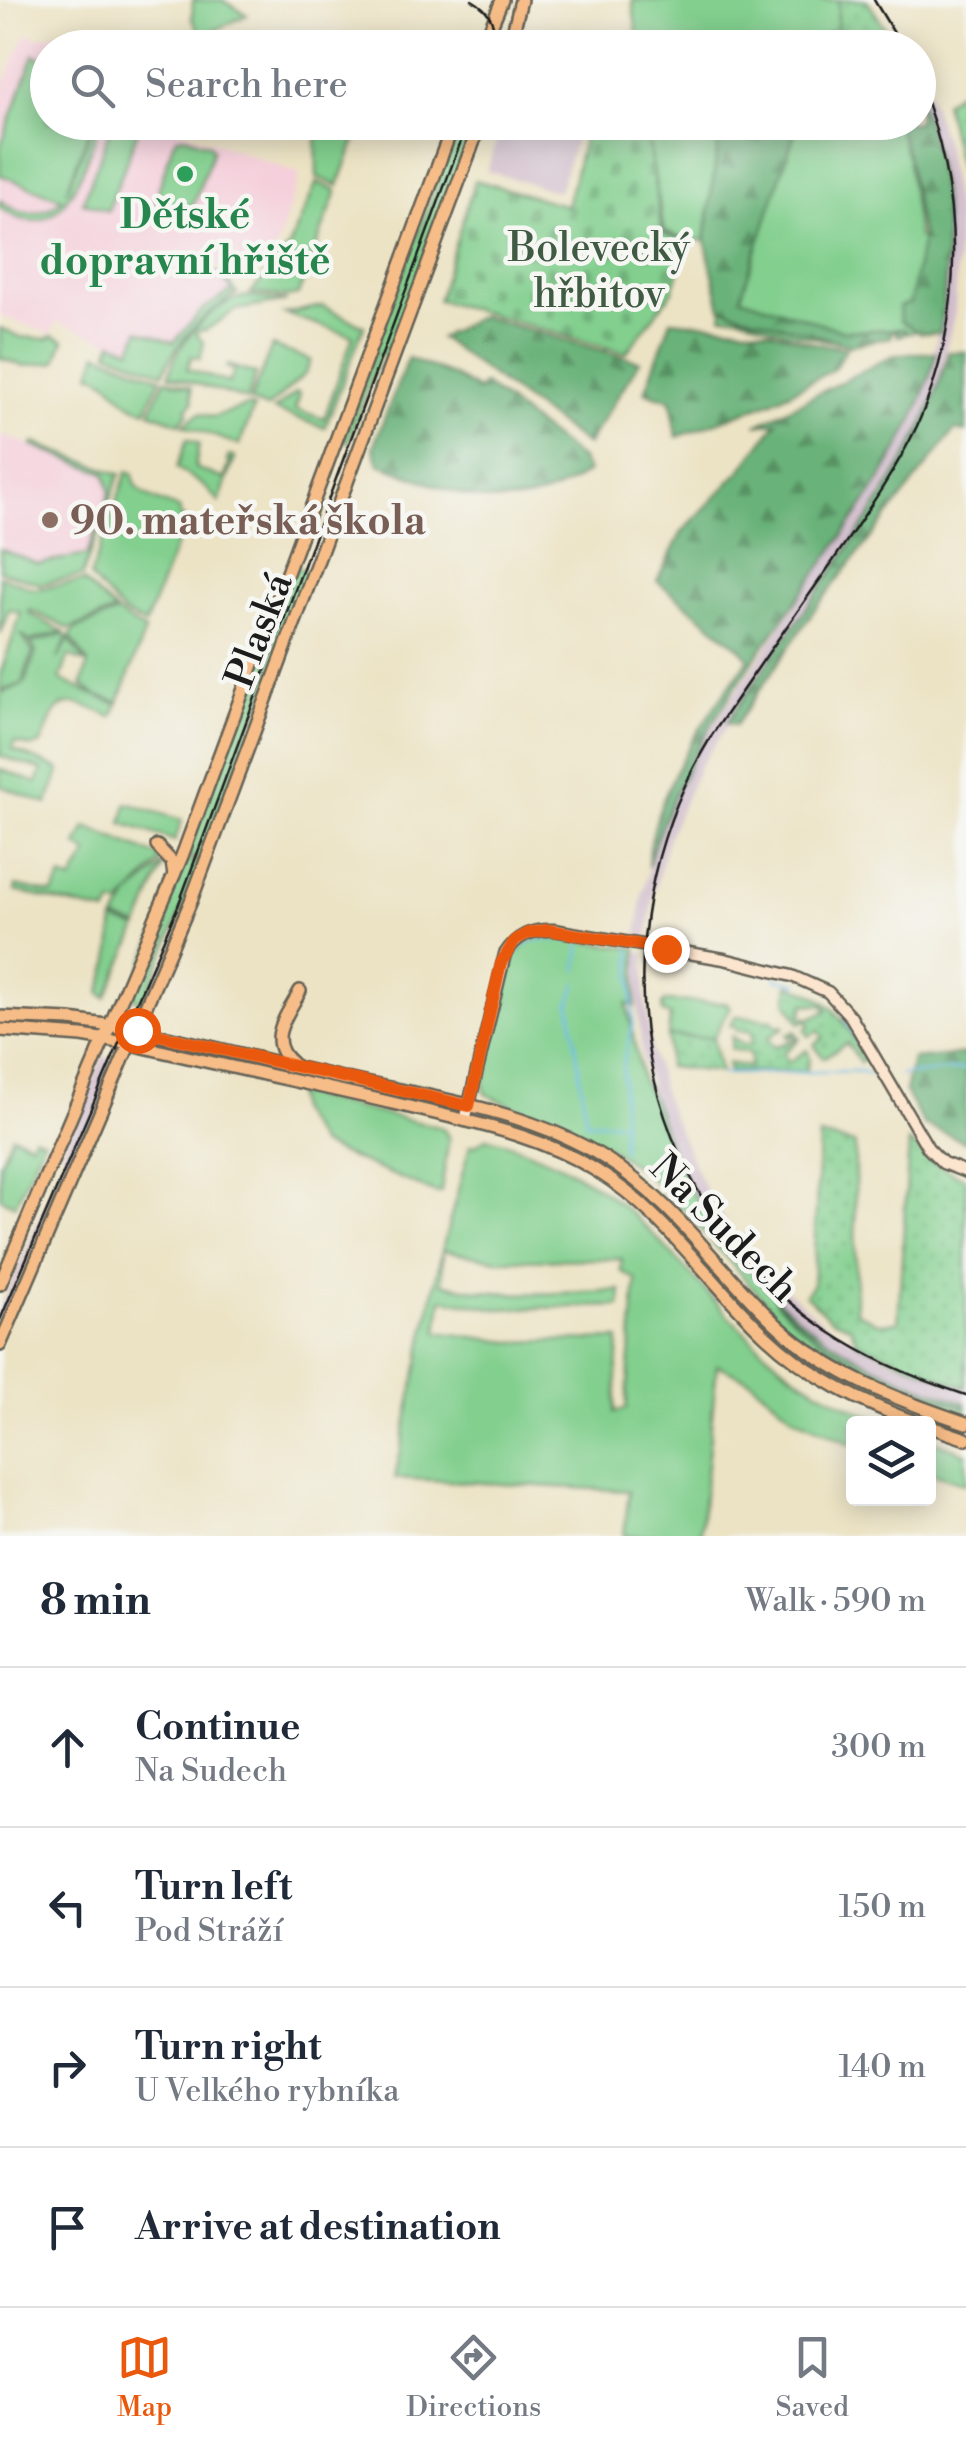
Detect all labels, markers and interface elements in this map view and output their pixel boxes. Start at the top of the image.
search box [30,30,936,140]
icon: search [65,58,120,113]
text: Search here [145,62,348,109]
marker: Dětské dopravní hřiště [174,163,196,185]
place label: Dětské dopravní hřiště [40,191,330,287]
park label: Bolevecký hřbitov [507,224,691,320]
place label: 90. mateřská škola [70,497,426,547]
marker: 90. mateřská škola [39,509,61,531]
street label: Plaská [215,565,305,695]
route end [644,927,690,973]
route start [115,1008,161,1054]
street label: Na Sudech [639,1144,808,1313]
map controls [846,1416,936,1506]
button: layers [846,1416,936,1506]
text: 8 min [40,1575,151,1628]
text: Walk · 590 m [745,1581,926,1621]
text: Continue [135,1704,300,1751]
icon: ahead [40,1720,95,1775]
text: 300 m [831,1727,926,1767]
text: Na Sudech [135,1751,287,1791]
text: Turn left [135,1864,292,1911]
icon: left [40,1880,95,1935]
text: 150 m [839,1887,926,1927]
text: Pod Stráží [135,1911,283,1951]
text: Turn right [135,2024,321,2071]
icon: right [40,2040,95,2095]
text: 140 m [839,2047,926,2087]
text: U Velkého rybníka [135,2071,400,2111]
icon: arrive [40,2200,95,2255]
text: Arrive at destination [135,2204,501,2251]
tab: Map [117,2330,172,2425]
tab: Directions [406,2330,541,2425]
tab: Saved [775,2330,849,2425]

